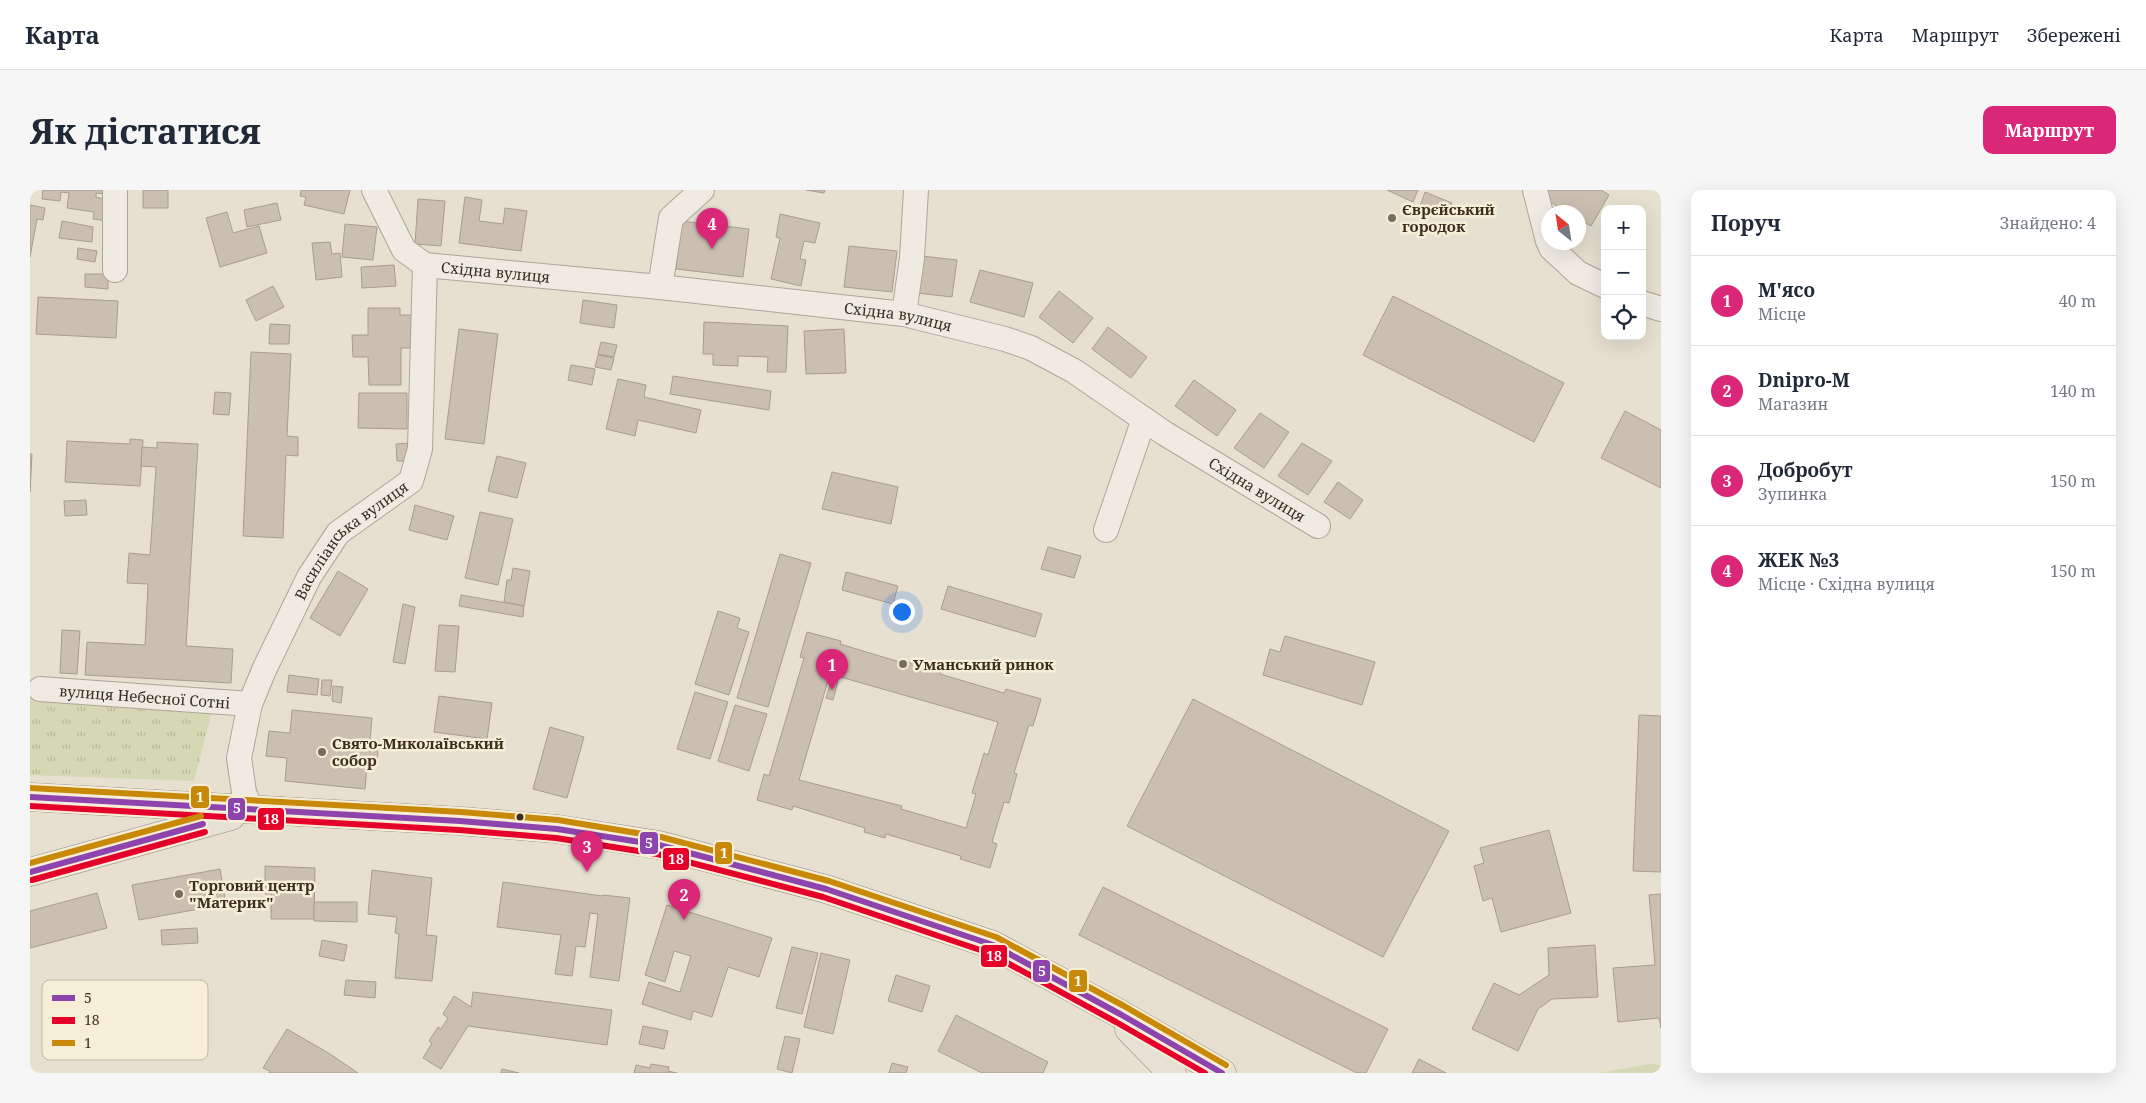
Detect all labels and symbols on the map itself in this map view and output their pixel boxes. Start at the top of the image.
place label: Єврєйський городок [1402,199,1495,236]
north arrow [1541,205,1586,250]
pin: 4 [696,208,728,249]
marker: Єврєйський городок [1386,212,1398,224]
street label: Східна вулиця [440,257,551,287]
street label: Східна вулиця [843,297,954,336]
street label: Східна вулиця [1205,452,1309,526]
street label: Василіанська вулиця [290,476,412,603]
your location [889,599,915,625]
pin: 1 [816,649,848,690]
place label: Уманський ринок [913,654,1054,674]
marker: Уманський ринок [897,658,909,670]
street label: вулиця Небесної Сотні [58,680,231,713]
place label: Свято-Миколаївський собор [332,733,504,770]
marker: Свято-Миколаївський собор [316,746,328,758]
line badge: 1 [190,785,210,809]
text: 1 [196,787,204,806]
line badge: 5 [227,797,246,821]
text: 5 [233,798,241,817]
line badge: 18 [257,807,285,831]
text: 18 [263,809,279,828]
unlabelled marker [515,812,525,822]
pin: 3 [571,831,603,872]
line badge: 5 [639,831,659,855]
text: 5 [645,833,653,852]
line badge: 1 [714,841,733,865]
text: 1 [720,843,728,862]
line badge: 18 [662,847,690,871]
text: 18 [668,849,684,868]
place label: Торговий центр "Материк" [189,875,315,912]
pin: 2 [668,879,700,920]
marker: Торговий центр "Материк" [173,888,185,900]
line badge: 18 [980,944,1008,968]
text: 18 [986,946,1002,965]
line badge: 5 [1032,959,1051,983]
text: 5 [1038,961,1046,980]
line badge: 1 [1068,969,1088,993]
text: 1 [1074,971,1082,990]
legend [42,980,208,1060]
text: 5 [84,988,92,1007]
text: 18 [84,1010,100,1029]
text: 1 [84,1033,92,1052]

